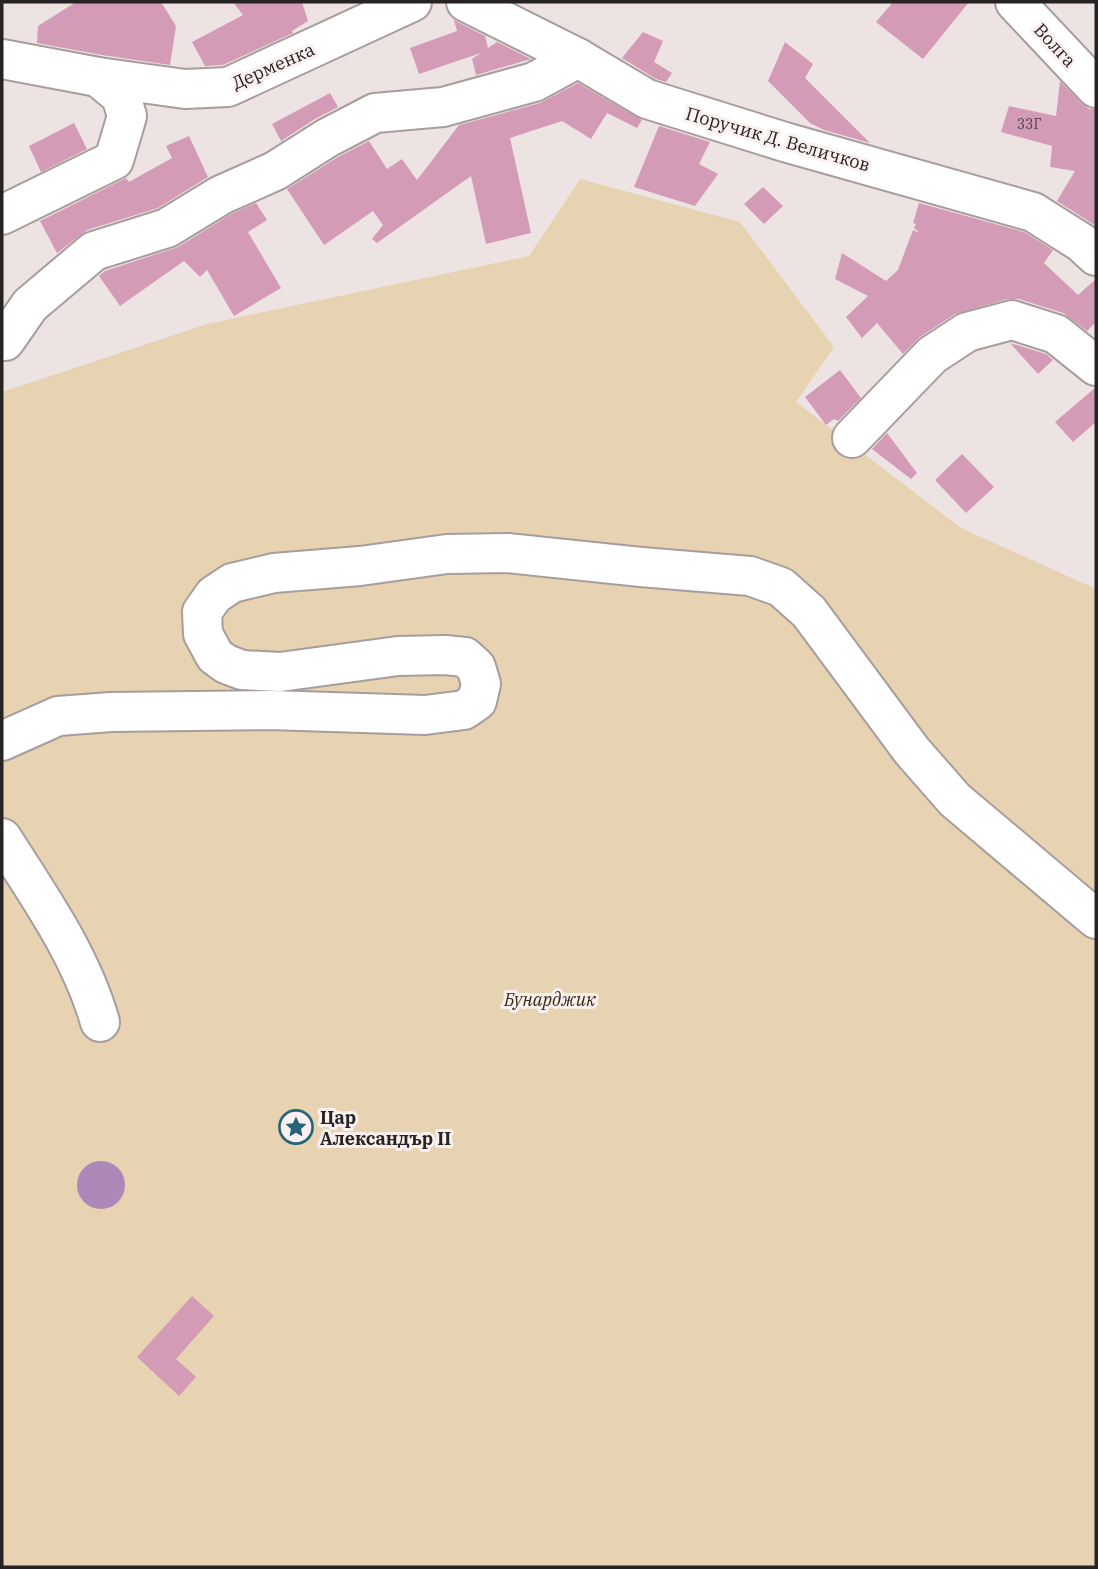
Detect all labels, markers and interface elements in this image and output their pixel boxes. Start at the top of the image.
street label: Волга [1029,18,1081,72]
street label: Дерменка [228,38,318,94]
street label: Поручик Д. Величков [683,102,873,176]
house number: 33Г [1017,115,1041,133]
park label: Бунарджик [503,988,596,1011]
place label: Цар Александър II [320,1106,451,1150]
place icon: Цар Александър II [277,1108,315,1146]

